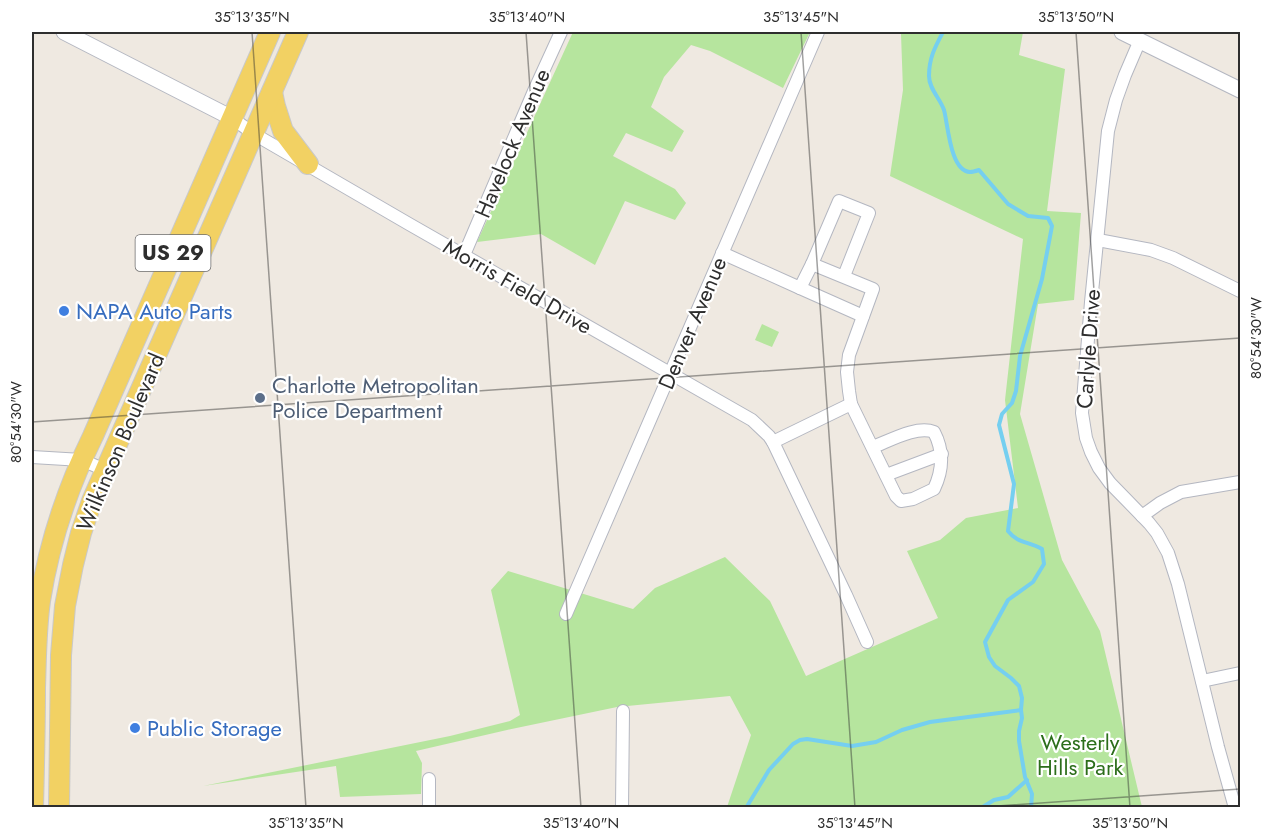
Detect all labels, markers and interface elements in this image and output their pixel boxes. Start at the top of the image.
text: 35°13'35"N [214,6,290,28]
text: 35°13'40"N [489,6,565,28]
text: 35°13'45"N [763,6,839,28]
text: 35°13'50"N [1038,6,1114,28]
street label: Havelock Avenue [466,63,558,223]
street label: Morris Field Drive [438,230,598,342]
road number: US 29 [136,235,210,271]
street label: Denver Avenue [650,252,734,394]
street label: Carlyle Drive [1068,288,1108,410]
place label: NAPA Auto Parts [76,295,233,327]
text: 80°54'30"W [1245,297,1267,379]
marker: NAPA Auto Parts [57,304,71,318]
street label: Wilkinson Boulevard [68,348,172,536]
place label: Charlotte Metropolitan Police Department [272,369,479,426]
text: 80°54'30"W [5,381,27,463]
marker: Charlotte Metropolitan Police Department [253,391,267,405]
place label: Public Storage [147,712,282,744]
marker: Public Storage [128,721,142,735]
park label: Westerly Hills Park [1037,726,1123,783]
text: 35°13'35"N [268,812,344,834]
text: 35°13'40"N [543,812,619,834]
text: 35°13'45"N [817,812,893,834]
text: 35°13'50"N [1092,812,1168,834]

